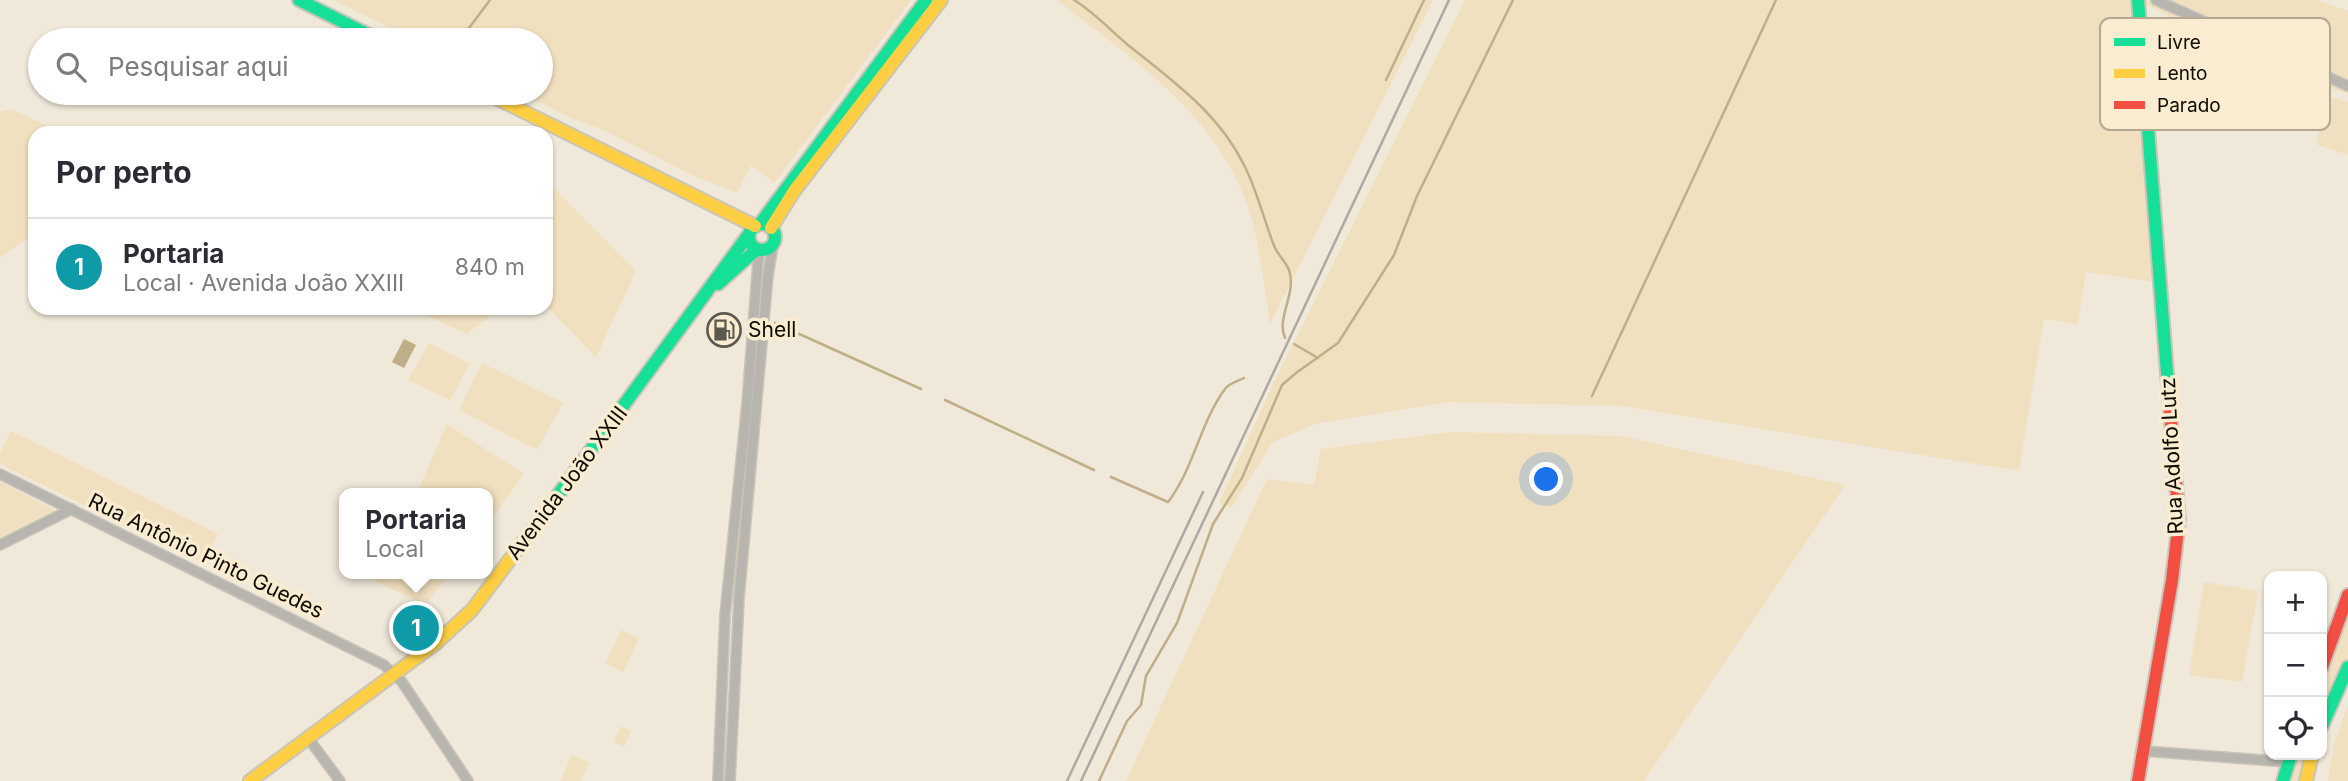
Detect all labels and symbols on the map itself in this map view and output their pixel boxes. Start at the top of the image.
legend [2100,18,2330,130]
text: Livre [2157,31,2201,54]
text: Lento [2157,62,2207,85]
text: Parado [2157,94,2221,117]
fuel station icon: Shell [705,311,743,349]
place label: Shell [748,317,796,342]
street label: Rua Adolfo Lutz [2155,377,2188,535]
street label: Avenida João XXIII [501,401,632,564]
your location [1529,462,1563,496]
street label: Rua Antônio Pinto Guedes [85,488,328,623]
pin: 1 [393,602,439,654]

